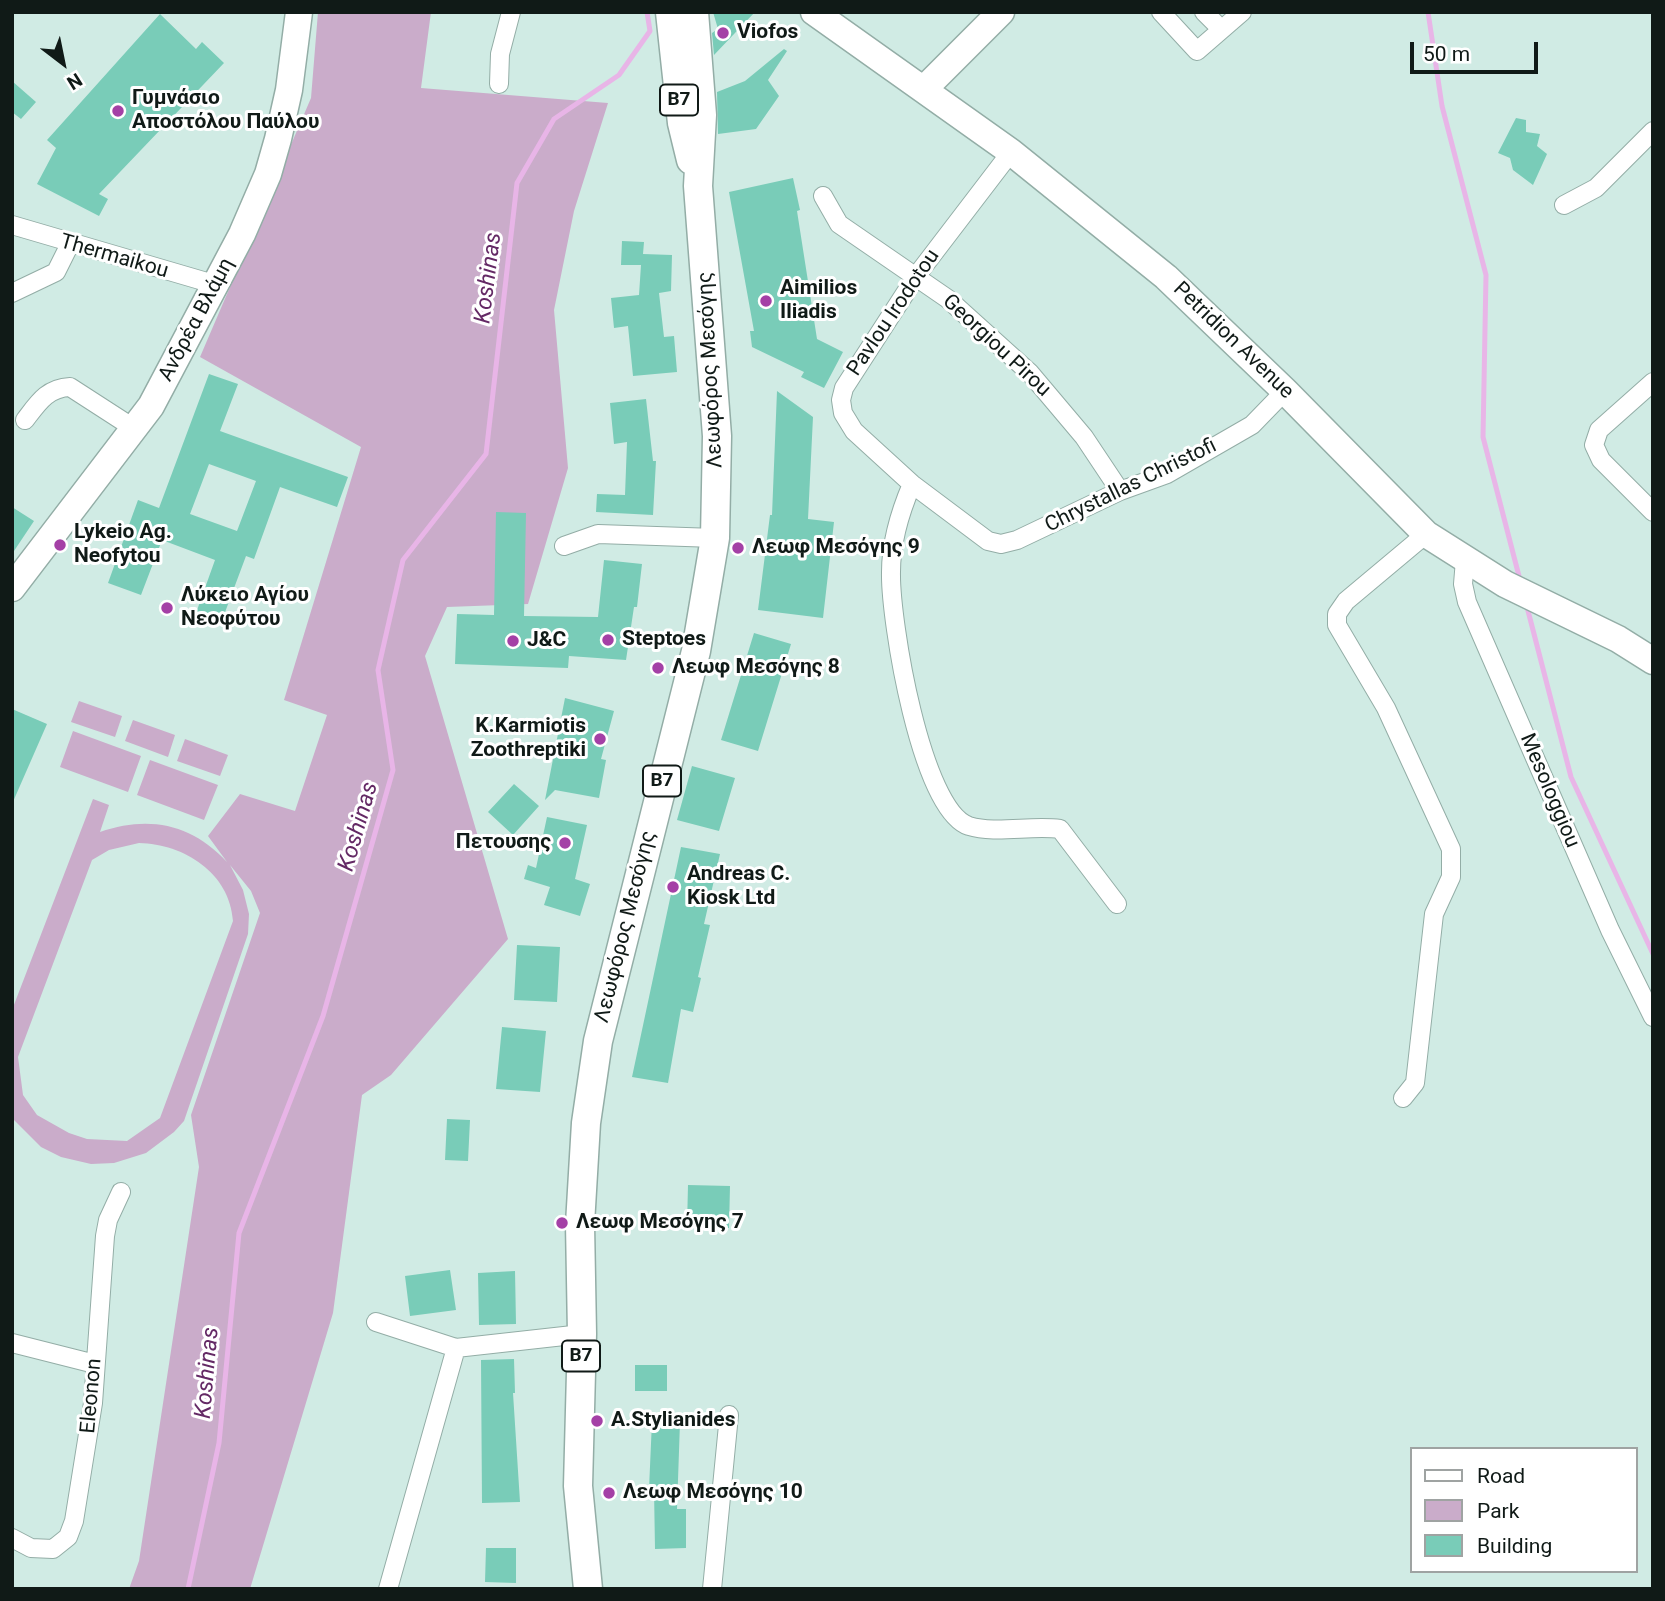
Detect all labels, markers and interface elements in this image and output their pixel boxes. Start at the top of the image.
place label: Viofos [737,20,798,46]
marker: Viofos [715,25,731,41]
north arrow [28,28,98,98]
scale bar [1413,28,1541,72]
text: 50 m [1423,42,1470,66]
text: N [63,68,86,95]
road number: B7 [660,85,698,116]
place label: Γυμνάσιο Αποστόλου Παύλου [132,86,319,136]
marker: Γυμνάσιο Αποστόλου Παύλου [110,103,126,119]
street label: Thermaikou [57,230,171,284]
water label: Koshinas [470,231,508,325]
street label: Pavlou Irodotou [842,245,946,381]
street label: Ανδρέα Βλάμη [154,254,240,386]
street label: Λεωφόρος Μεσόγης [693,271,729,469]
place label: Aimilios Iliadis [780,276,857,326]
street label: Petridion Avenue [1168,277,1298,405]
street label: Georgiou Pirou [937,289,1055,403]
marker: Aimilios Iliadis [758,293,774,309]
street label: Chrystallas Christofi [1041,433,1221,539]
place label: Lykeio Ag. Neofytou [74,520,172,570]
place label: Λεωφ Μεσόγης 9 [752,535,920,561]
marker: Lykeio Ag. Neofytou [52,537,68,553]
marker: Λεωφ Μεσόγης 9 [730,540,746,556]
place label: Λύκειο Αγίου Νεοφύτου [181,583,309,633]
marker: Λύκειο Αγίου Νεοφύτου [159,600,175,616]
place label: Steptoes [622,627,706,653]
place label: J&C [527,628,566,654]
marker: Steptoes [600,632,616,648]
marker: J&C [505,633,521,649]
place label: Λεωφ Μεσόγης 8 [672,655,840,681]
marker: Λεωφ Μεσόγης 8 [650,660,666,676]
place label: K.Karmiotis Zoothreptiki [471,714,586,764]
street label: Mesologgiou [1514,730,1584,852]
marker: K.Karmiotis Zoothreptiki [592,731,608,747]
road number: B7 [643,766,681,796]
water label: Koshinas [333,779,385,875]
street label: Λεωφόρος Μεσόγης [590,829,662,1025]
place label: Πετουσης [456,830,551,856]
marker: Πετουσης [557,835,573,851]
place label: Andreas C. Kiosk Ltd [687,862,790,912]
marker: Andreas C. Kiosk Ltd [665,879,681,895]
place label: Λεωφ Μεσόγης 7 [576,1210,744,1236]
marker: Λεωφ Μεσόγης 7 [554,1215,570,1231]
water label: Koshinas [190,1326,226,1420]
road number: B7 [562,1340,600,1372]
street label: Eleonon [76,1357,108,1435]
place label: A.Stylianides [611,1408,735,1434]
marker: A.Stylianides [589,1413,605,1429]
legend [1410,1447,1637,1573]
text: Road [1477,1464,1525,1488]
place label: Λεωφ Μεσόγης 10 [623,1480,803,1506]
marker: Λεωφ Μεσόγης 10 [601,1485,617,1501]
text: Park [1477,1499,1519,1523]
text: Building [1477,1534,1552,1558]

